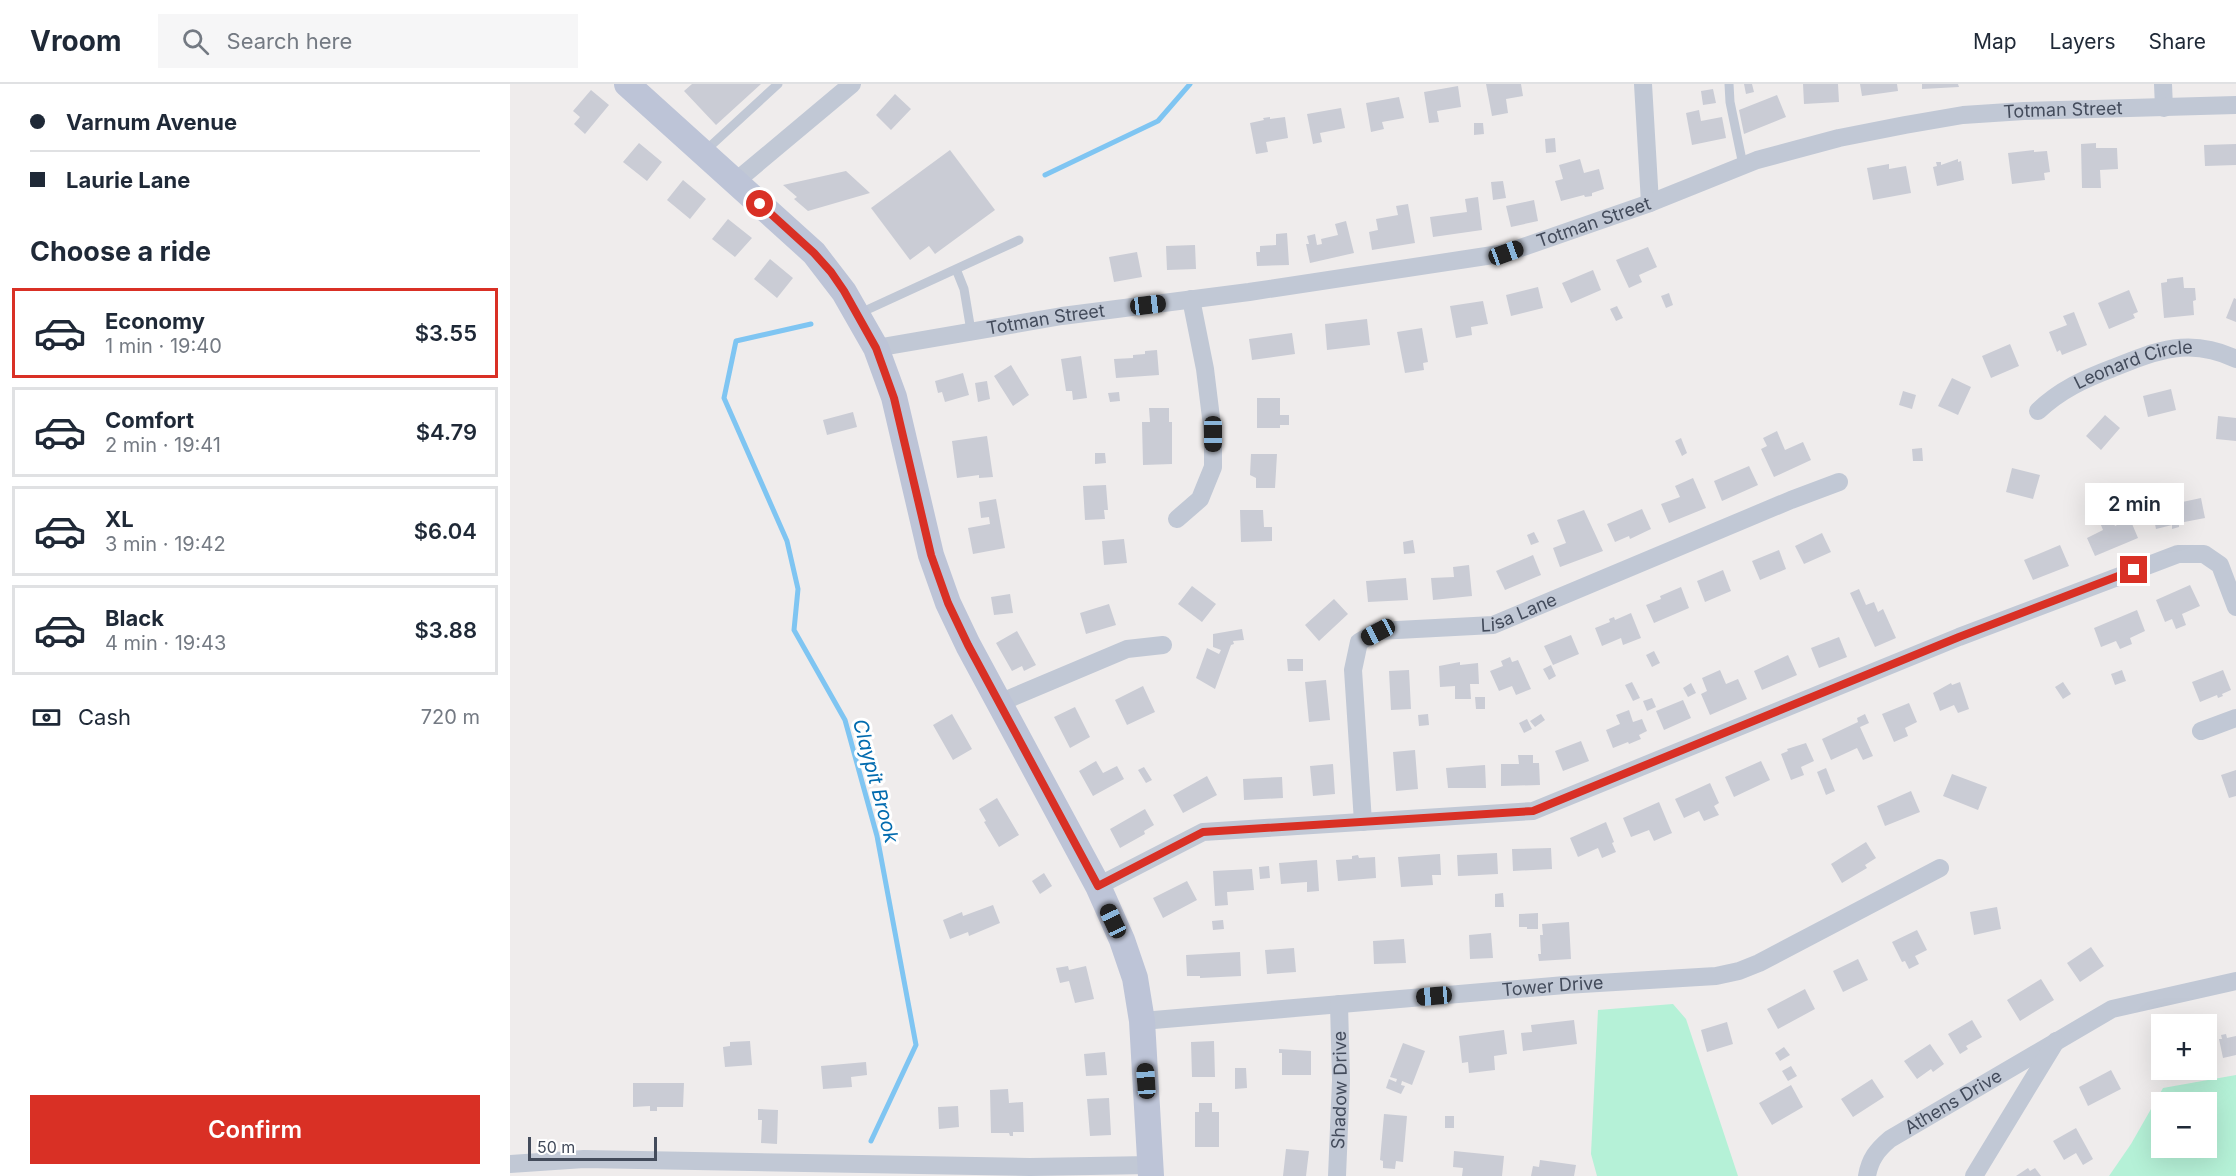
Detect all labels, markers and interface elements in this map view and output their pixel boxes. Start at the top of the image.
search box [158,14,578,68]
text: Vroom [30,24,122,58]
icon: search [179,25,212,58]
text: Search here [227,28,352,54]
text: Map [1973,29,2017,54]
text: Layers [2050,29,2116,54]
text: Share [2149,29,2206,54]
street label: Totman Street [2003,97,2123,122]
text: Varnum Avenue [66,109,237,135]
text: Laurie Lane [66,167,190,193]
route start [746,190,773,217]
street label: Totman Street [1534,193,1653,252]
text: Choose a ride [30,235,211,268]
car [1486,238,1526,268]
car [1129,294,1167,316]
street label: Totman Street [985,300,1106,339]
icon: car [33,306,87,360]
text: Economy [105,308,205,334]
text: $3.55 [415,320,477,346]
text: 1 min · 19:40 [105,334,222,358]
street label: Leonard Circle [2070,336,2193,393]
icon: car [33,405,87,459]
text: Comfort [105,407,194,433]
car [1204,416,1222,452]
text: $4.79 [416,419,477,445]
text: 2 min · 19:41 [105,433,221,457]
callout: 2 min [2084,483,2184,525]
text: 2 min [2108,492,2161,516]
icon: car [33,504,87,558]
text: XL [105,506,134,532]
text: $6.04 [414,518,477,544]
text: 3 min · 19:42 [105,532,226,556]
route end [2120,556,2147,583]
street label: Lisa Lane [1480,588,1560,636]
icon: car [33,603,87,657]
text: Black [105,605,164,631]
car [1358,616,1398,648]
text: $3.88 [415,617,477,643]
text: 4 min · 19:43 [105,631,226,655]
icon: cash [30,701,63,734]
text: Cash [78,704,131,730]
text: 720 m [421,705,480,729]
water label: Claypit Brook [848,716,904,847]
car [1097,901,1129,941]
street label: Tower Drive [1501,972,1604,1000]
car [1415,985,1453,1007]
map controls [2151,1014,2217,1158]
button: + [2151,1014,2217,1080]
street label: Shadow Drive [1327,1031,1351,1150]
car [1136,1062,1156,1100]
street label: Athens Drive [1901,1065,2005,1138]
button: − [2151,1092,2217,1158]
button: Confirm [30,1095,480,1164]
scale bar [528,1134,657,1162]
text: 50 m [537,1137,575,1157]

